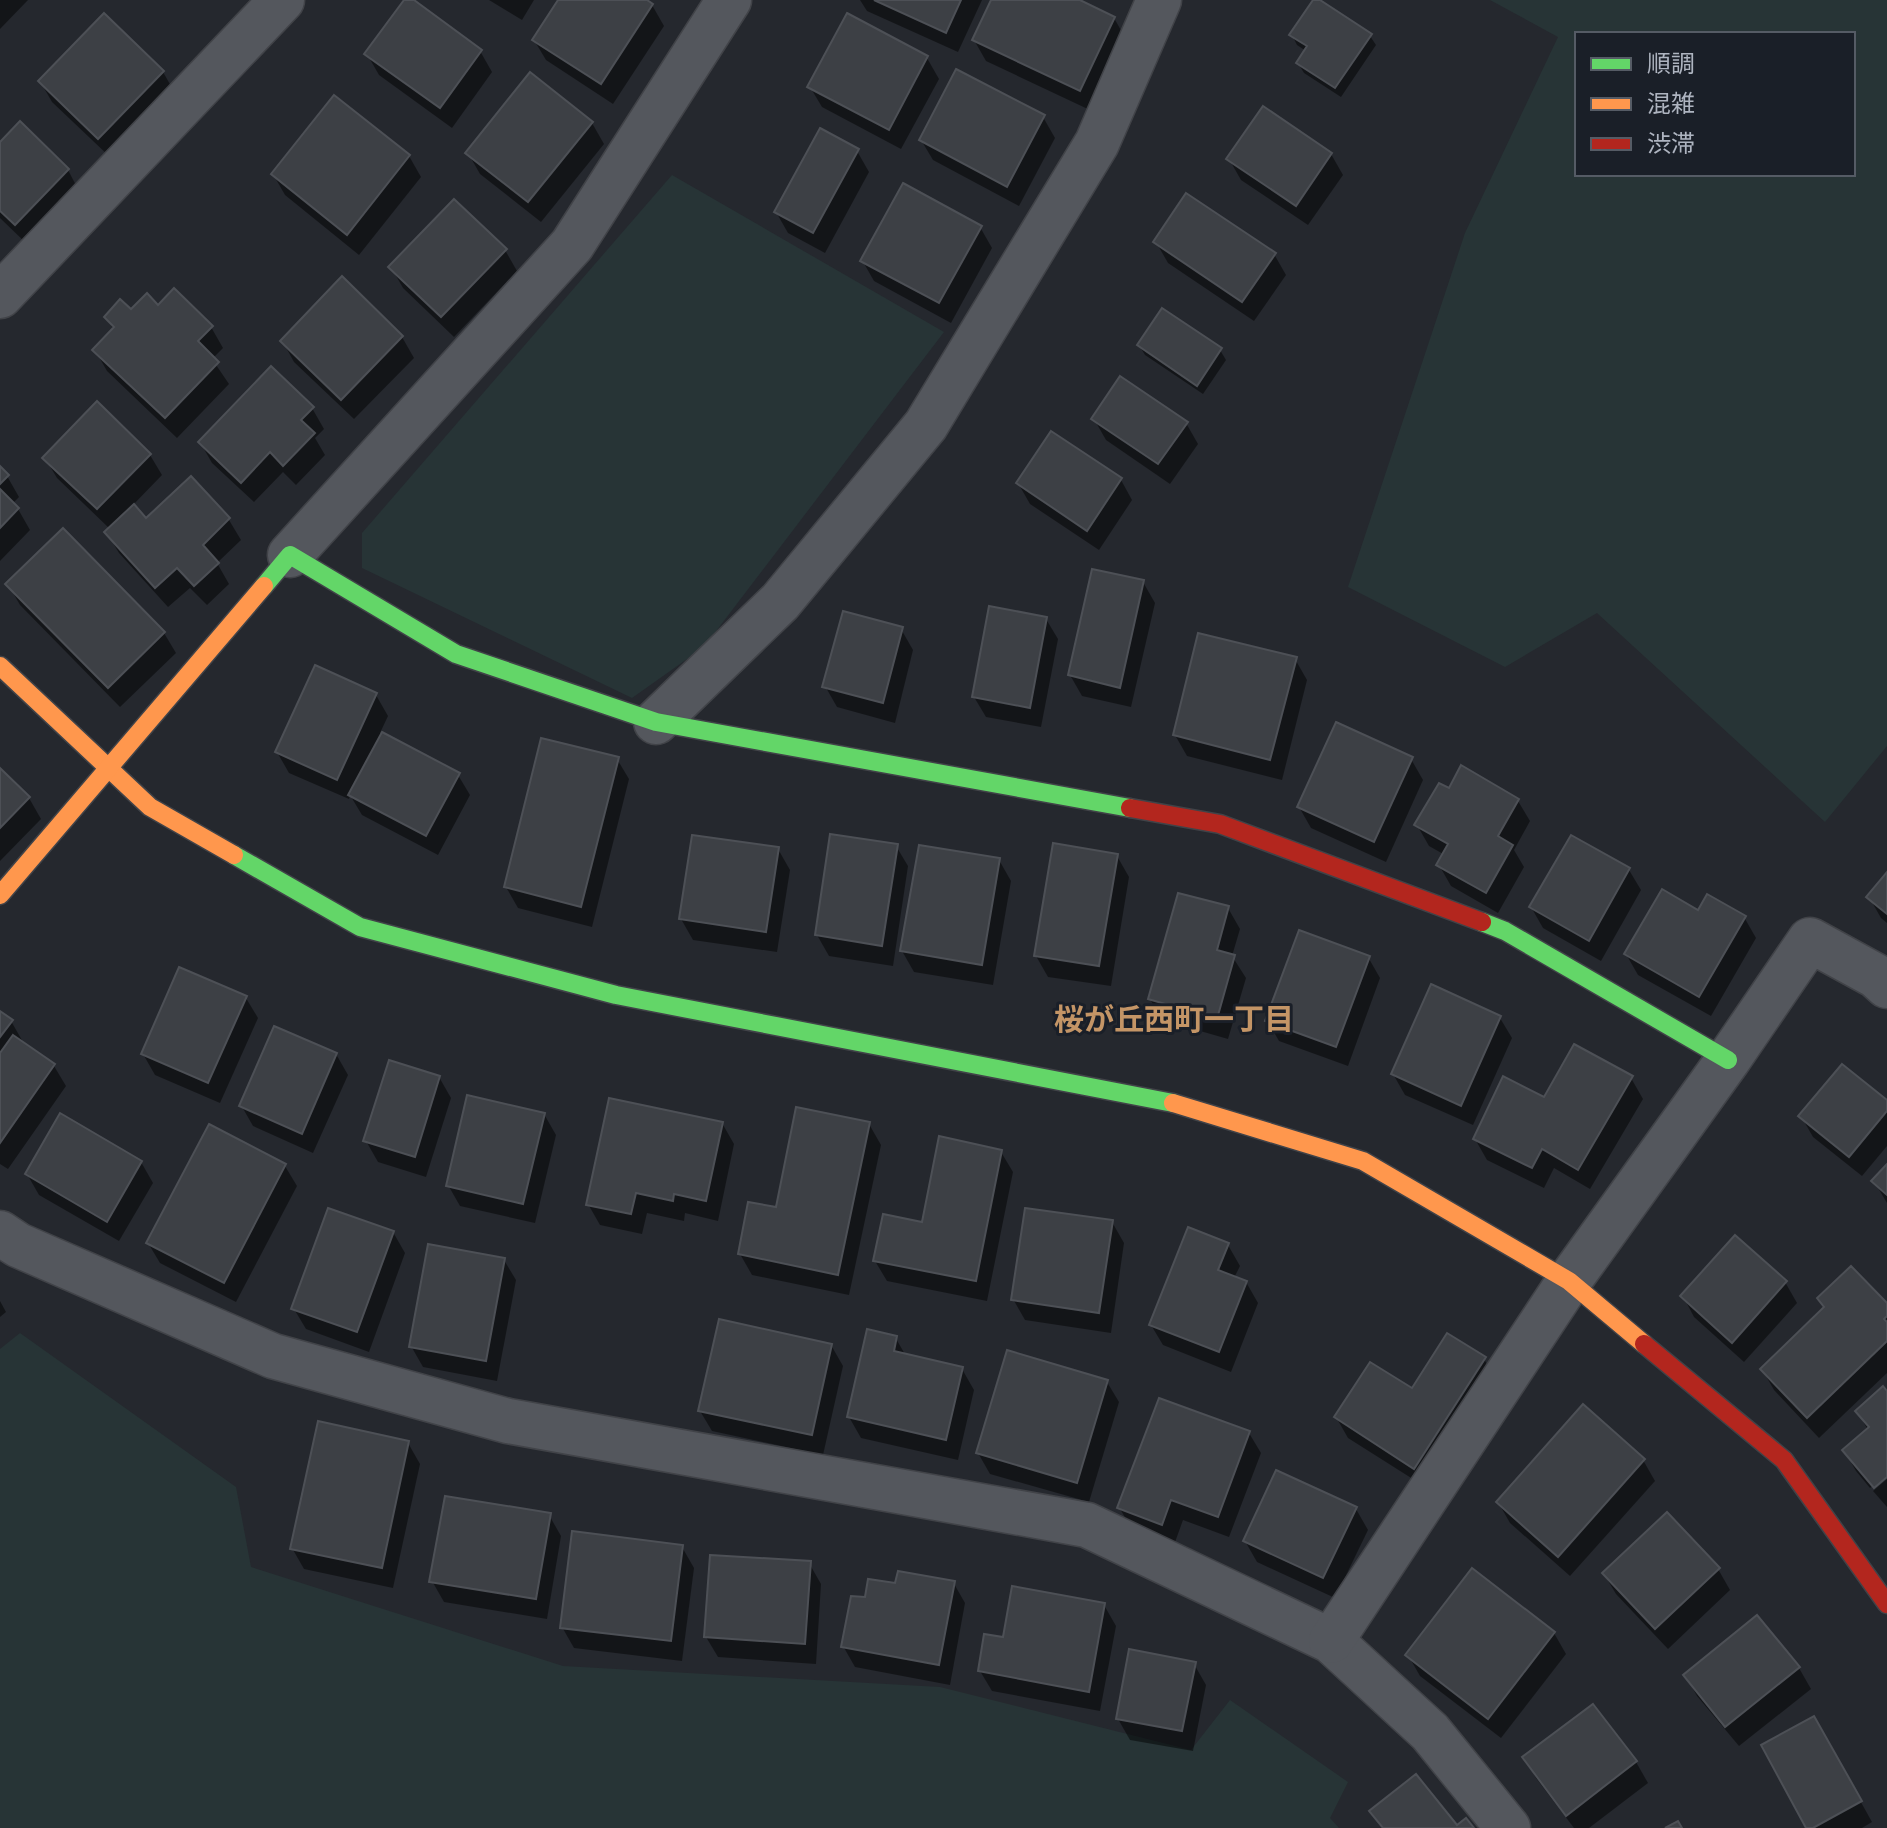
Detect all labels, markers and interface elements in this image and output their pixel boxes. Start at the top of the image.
legend [1575,32,1855,176]
text: 順調 [1647,45,1695,81]
text: 混雑 [1647,85,1695,121]
text: 渋滞 [1647,125,1695,161]
district label: 桜が丘西町一丁目 [1054,996,1294,1042]

